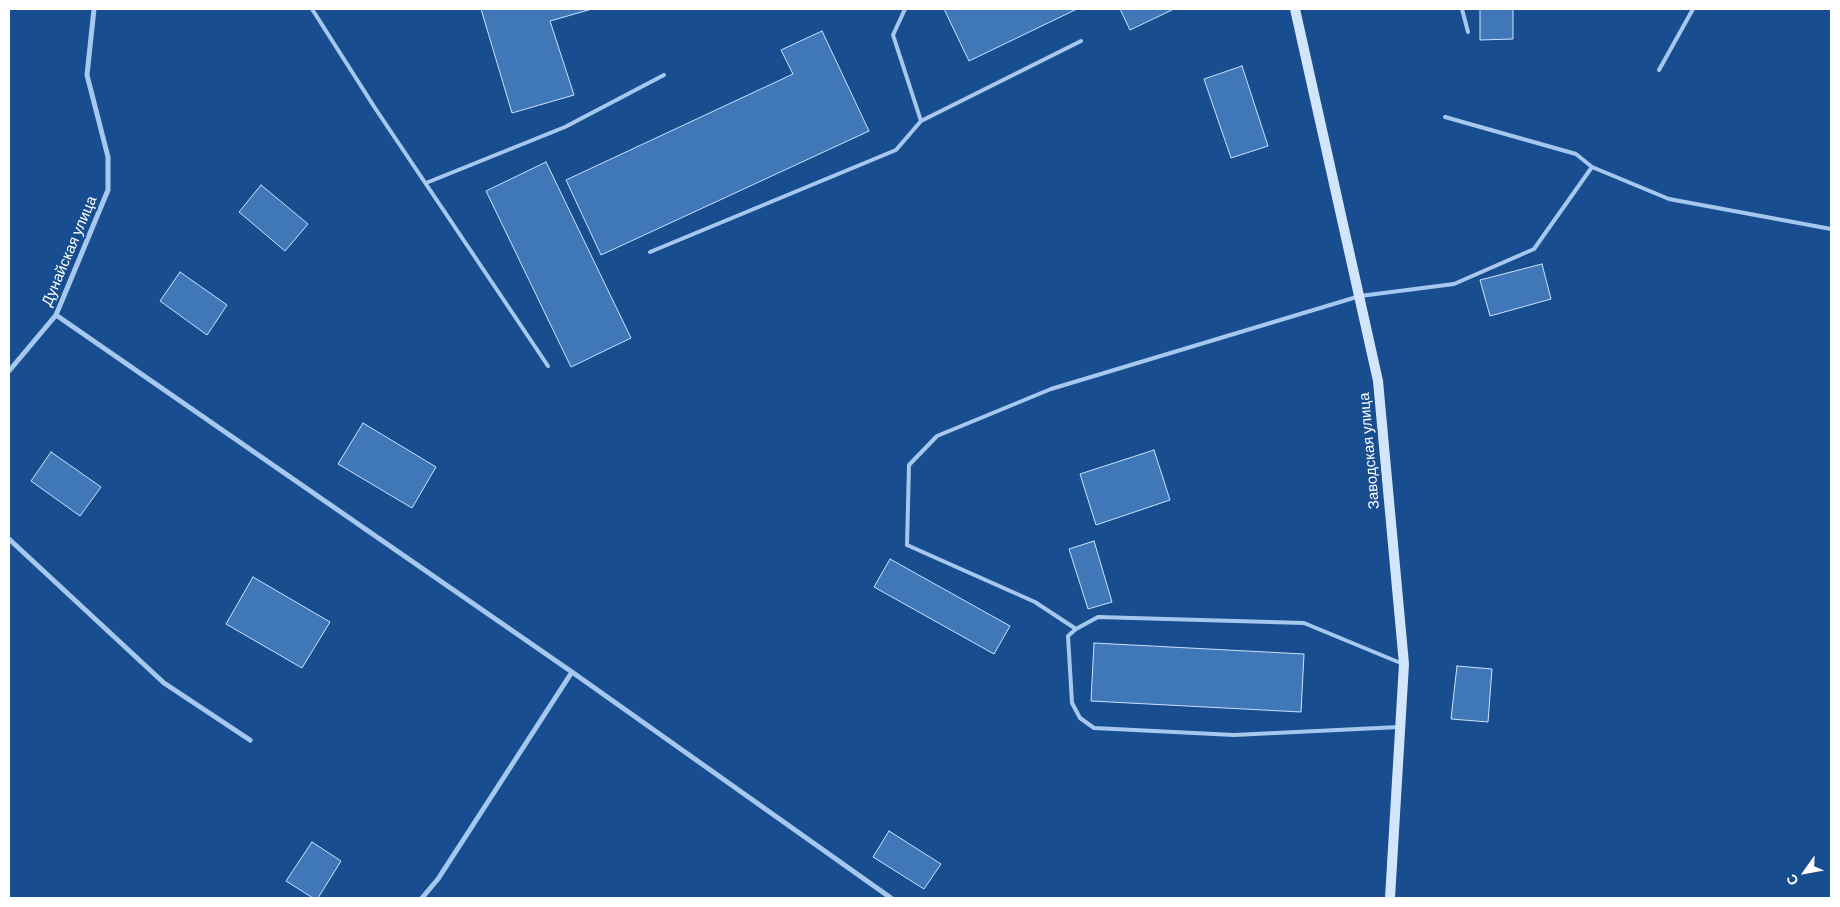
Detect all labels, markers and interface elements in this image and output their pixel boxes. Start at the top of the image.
street label: Дунайская улица [38,193,100,309]
street label: Заводская улица [1355,392,1383,510]
north arrow [1780,847,1830,897]
text: С [1782,871,1802,889]

